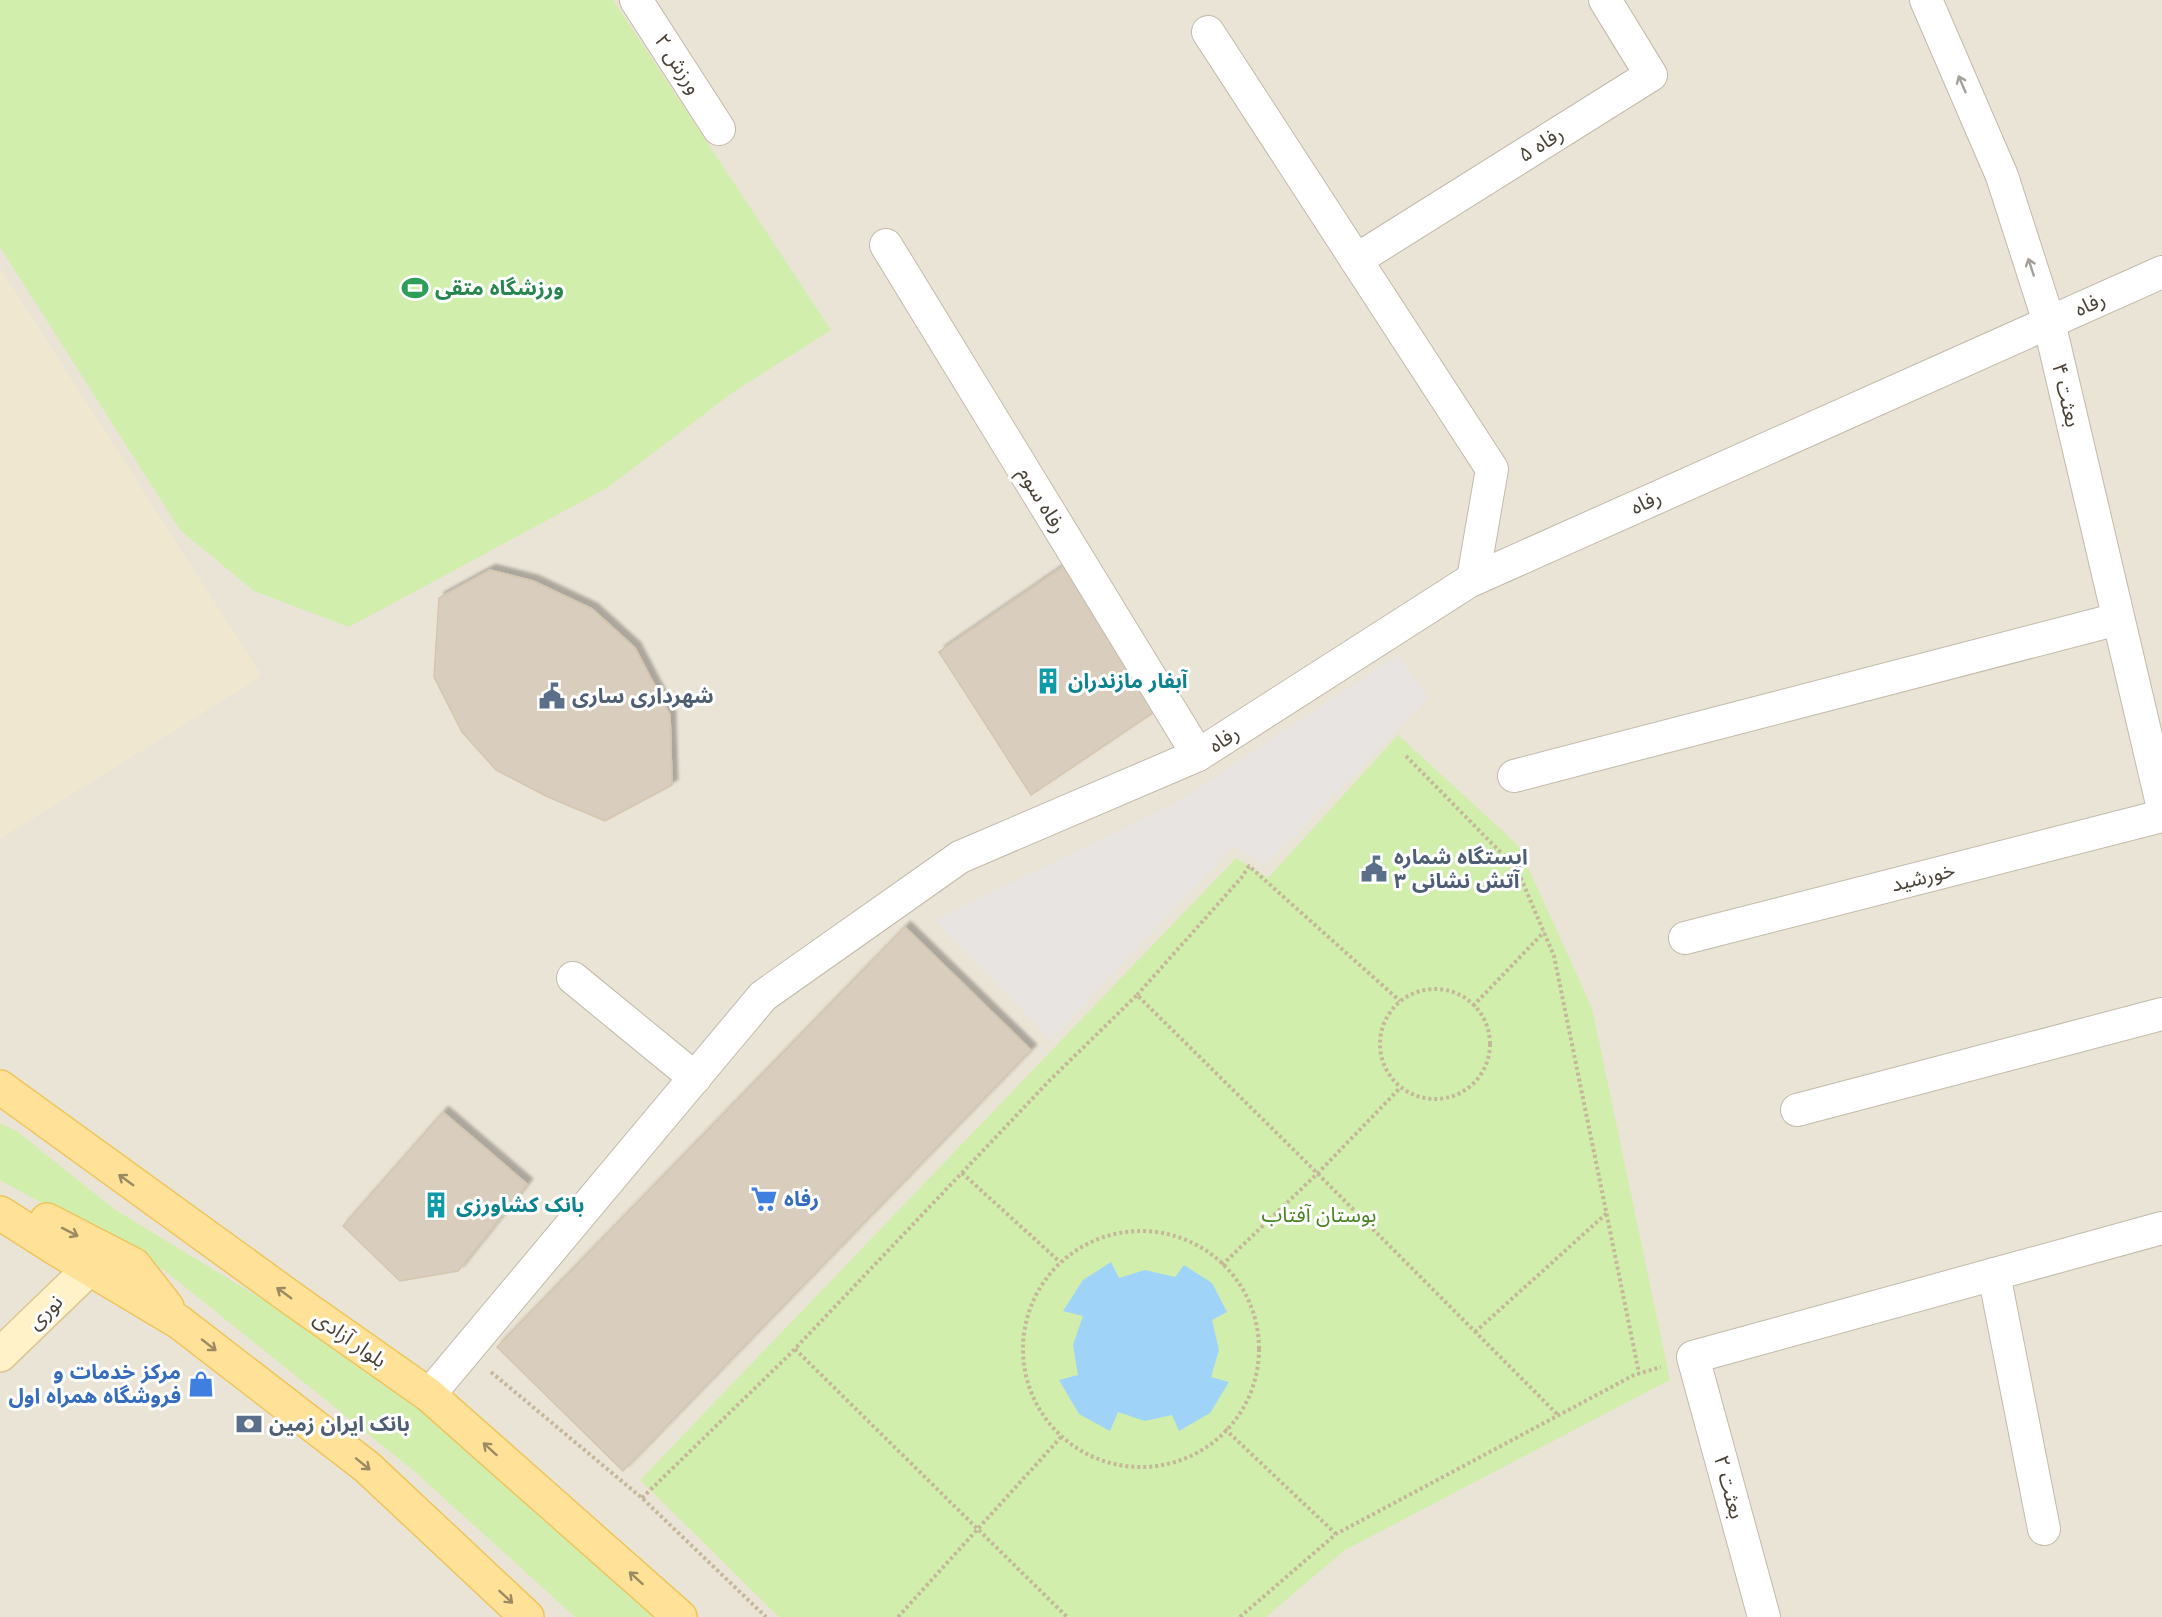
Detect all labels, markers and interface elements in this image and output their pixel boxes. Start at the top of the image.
street label: ورزش ۲ [650,29,707,99]
one-way arrow [1956,76,1968,94]
street label: رفاه ۵ [1513,120,1568,167]
one-way arrow [2025,258,2036,277]
sports icon: ورزشگاه متقی [400,273,430,303]
place label: ورزشگاه متقی [435,275,564,300]
street label: رفاه [2071,286,2109,321]
street label: بعثت ۴ [2047,360,2086,429]
street label: رفاه سوم [1009,462,1072,540]
street label: رفاه [1627,484,1665,519]
building icon: آبفار مازندران [1033,666,1063,696]
place label: آبفار مازندران [1068,668,1189,693]
public building icon: شهرداری ساری [537,681,567,711]
place label: شهرداری ساری [572,683,714,708]
street label: رفاه [1204,720,1244,758]
place label: ایستگاه شماره ۳ آتش نشانی [1394,844,1528,893]
public building icon: ایستگاه شماره ۳ آتش نشانی [1359,854,1389,884]
street label: خورشید [1888,857,1957,896]
one-way arrow [119,1173,135,1186]
supermarket icon: رفاه [749,1184,779,1214]
place label: رفاه [784,1186,819,1211]
building icon: بانک کشاورزی [421,1190,451,1220]
place label: بانک کشاورزی [456,1192,584,1217]
park label: بوستان آفتاب [1262,1202,1376,1227]
one-way arrow [61,1227,79,1238]
one-way arrow [277,1287,293,1300]
street label: نوری [22,1289,67,1334]
street label: بلوار آزادی [309,1304,392,1373]
one-way arrow [200,1339,216,1352]
place label: مرکز خدمات و فروشگاه همراه اول [9,1359,181,1408]
shop icon: مرکز خدمات و فروشگاه همراه اول [186,1369,216,1399]
bank icon: بانک ایران زمین [234,1409,264,1439]
place label: بانک ایران زمین [269,1411,410,1436]
one-way arrow [483,1442,498,1456]
street label: بعثت ۲ [1709,1452,1750,1521]
one-way arrow [355,1458,371,1471]
one-way arrow [629,1571,644,1585]
one-way arrow [498,1590,513,1604]

